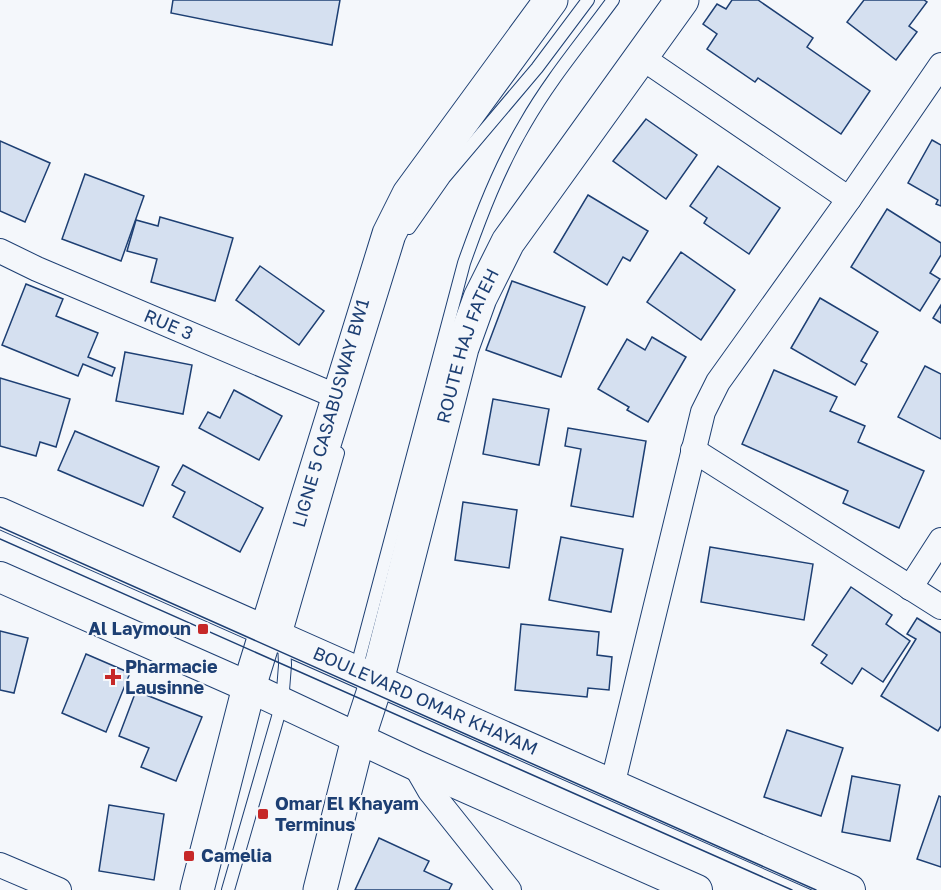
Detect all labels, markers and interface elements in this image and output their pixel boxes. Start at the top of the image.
street label: ROUTE HAJ FATEH [431,265,503,425]
street label: LIGNE 5 CASABUSWAY BW1 [287,296,373,530]
street label: RUE 3 [141,304,197,344]
place label: Al Laymoun [88,617,191,639]
marker: Al Laymoun [196,622,210,636]
street label: BOULEVARD OMAR KHAYAM [310,641,541,759]
place label: Pharmacie Lausinne [125,655,218,698]
marker: Pharmacie Lausinne [106,670,120,684]
place label: Omar El Khayam Terminus [275,792,419,835]
marker: Omar El Khayam Terminus [256,807,270,821]
place label: Camelia [201,844,272,866]
marker: Camelia [182,849,196,863]

